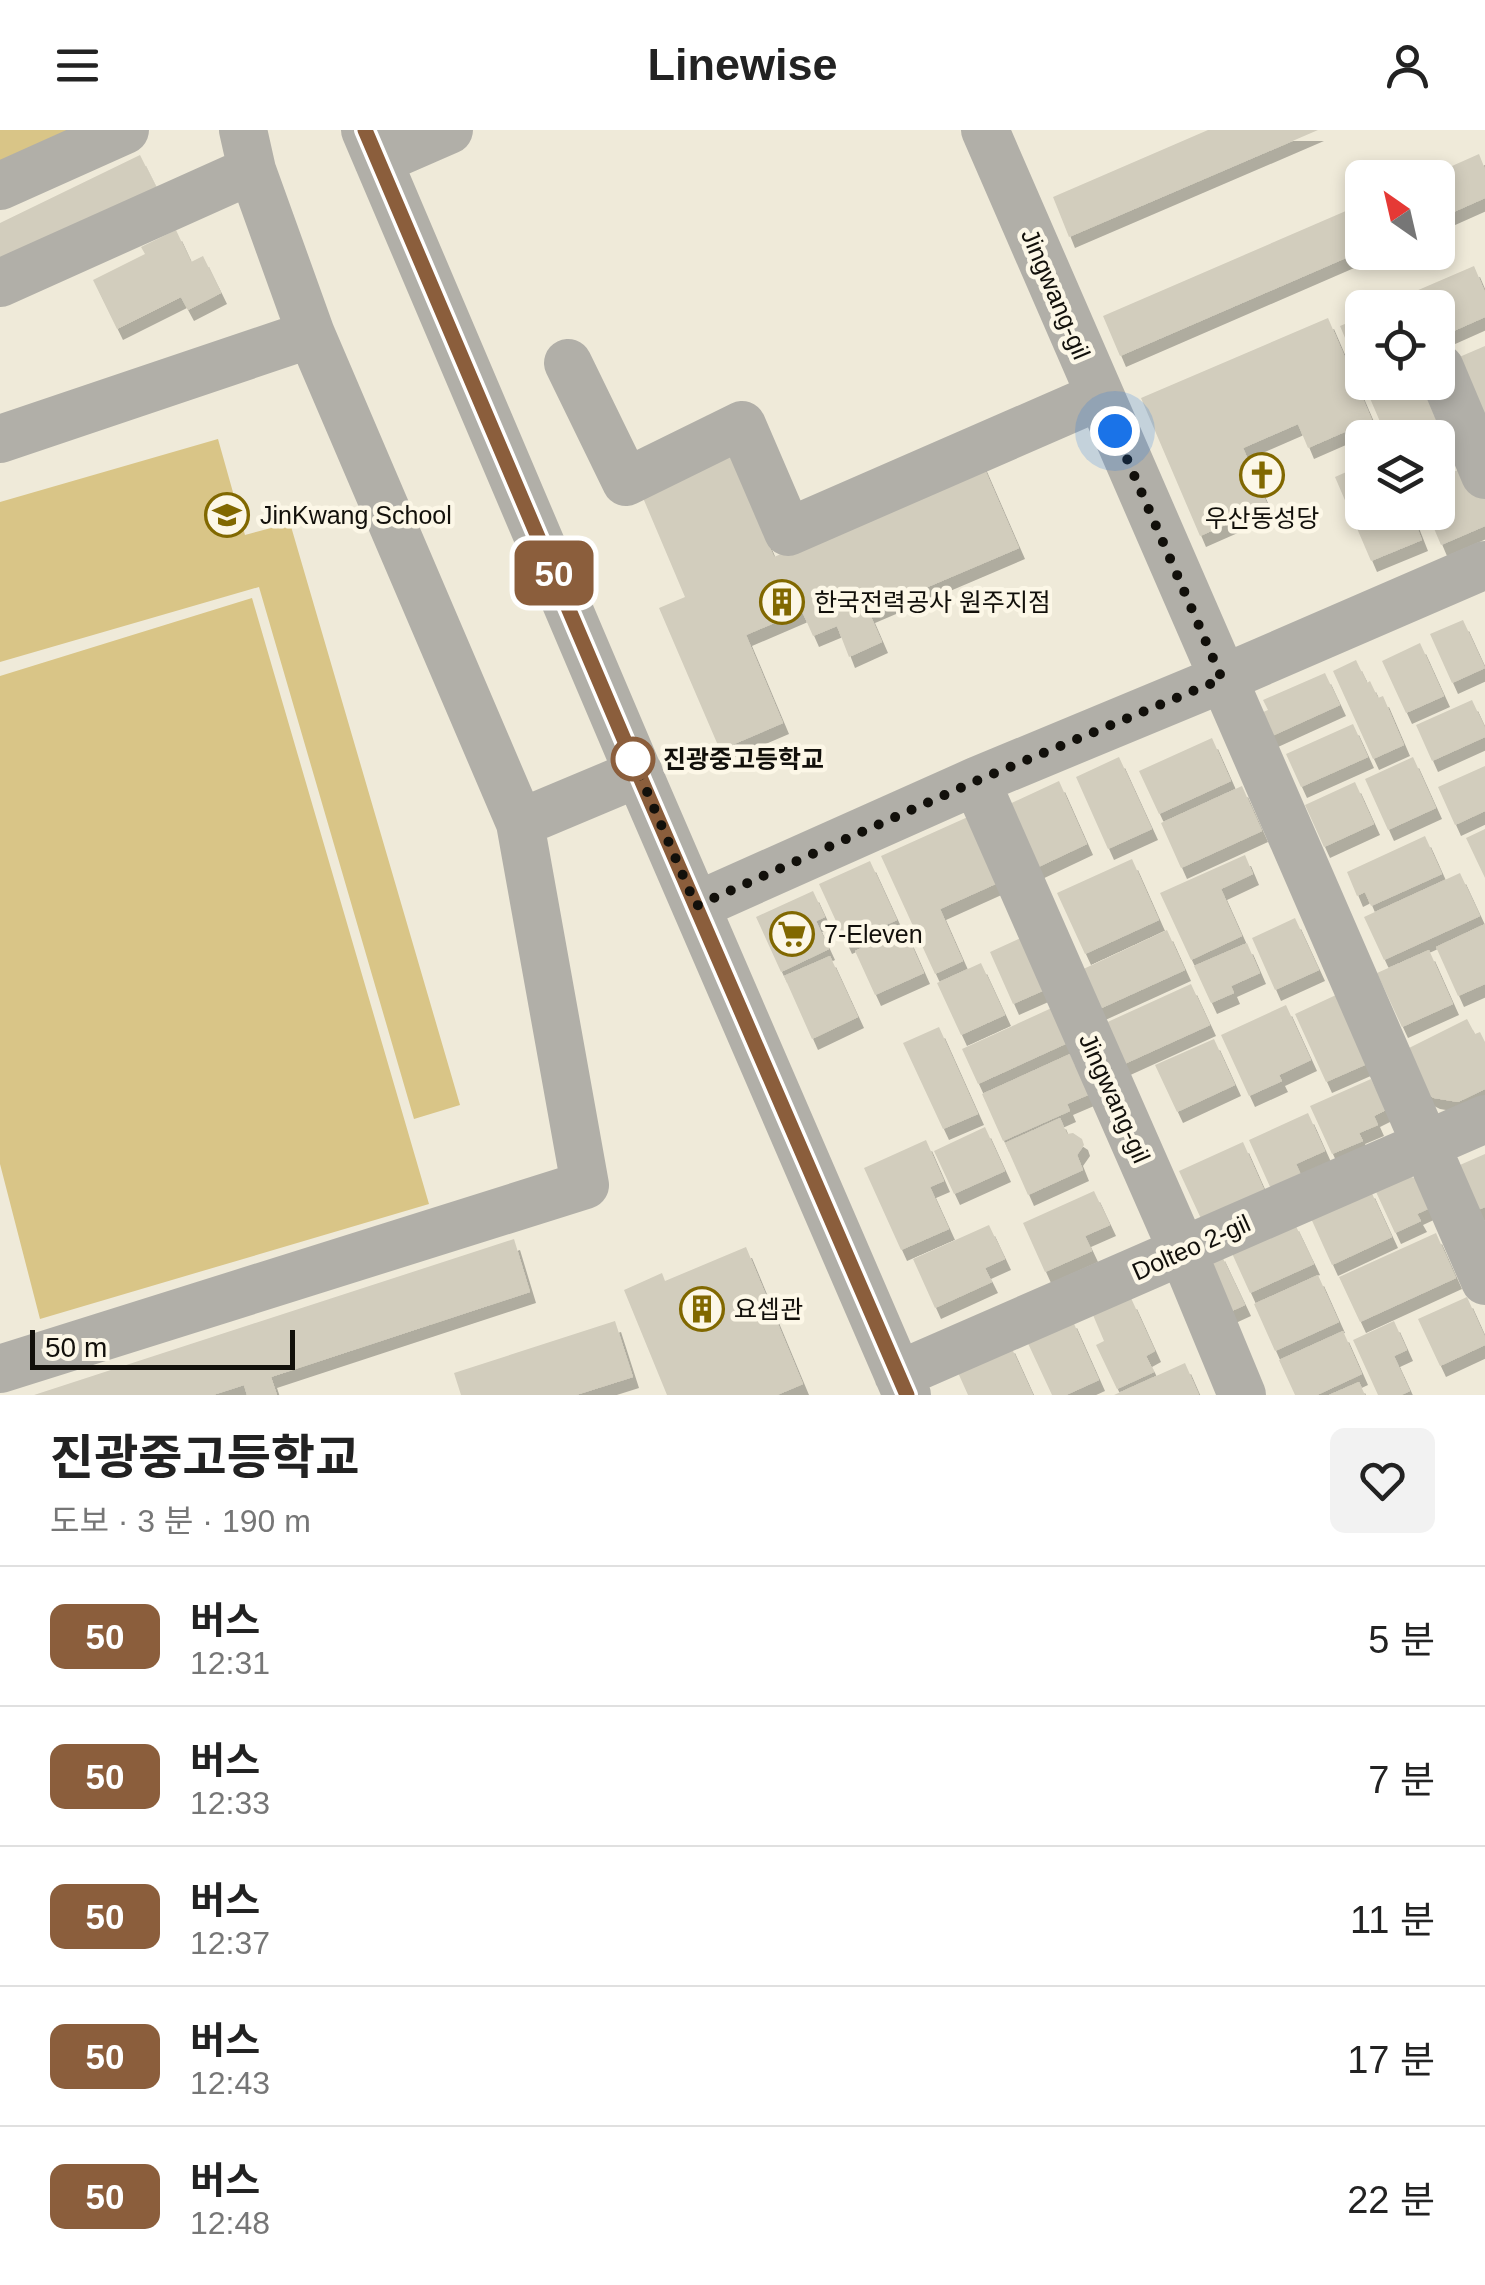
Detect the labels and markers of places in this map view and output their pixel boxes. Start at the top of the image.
church icon: 우산동성당 [1239,452,1285,498]
school or university icon: JinKwang School [204,492,250,538]
place label: JinKwang School [260,501,452,529]
place label: 우산동성당 [1204,504,1320,532]
building icon: 한국전력공사 원주지점 [759,579,805,625]
place label: 한국전력공사 원주지점 [814,588,1051,616]
marker: 진광중고등학교 [612,738,654,780]
place label: 진광중고등학교 [663,745,824,773]
supermarket icon: 7-Eleven [769,911,815,957]
place label: 7-Eleven [824,920,923,948]
building icon: 요셉관 [679,1286,725,1332]
place label: 요셉관 [734,1295,803,1323]

